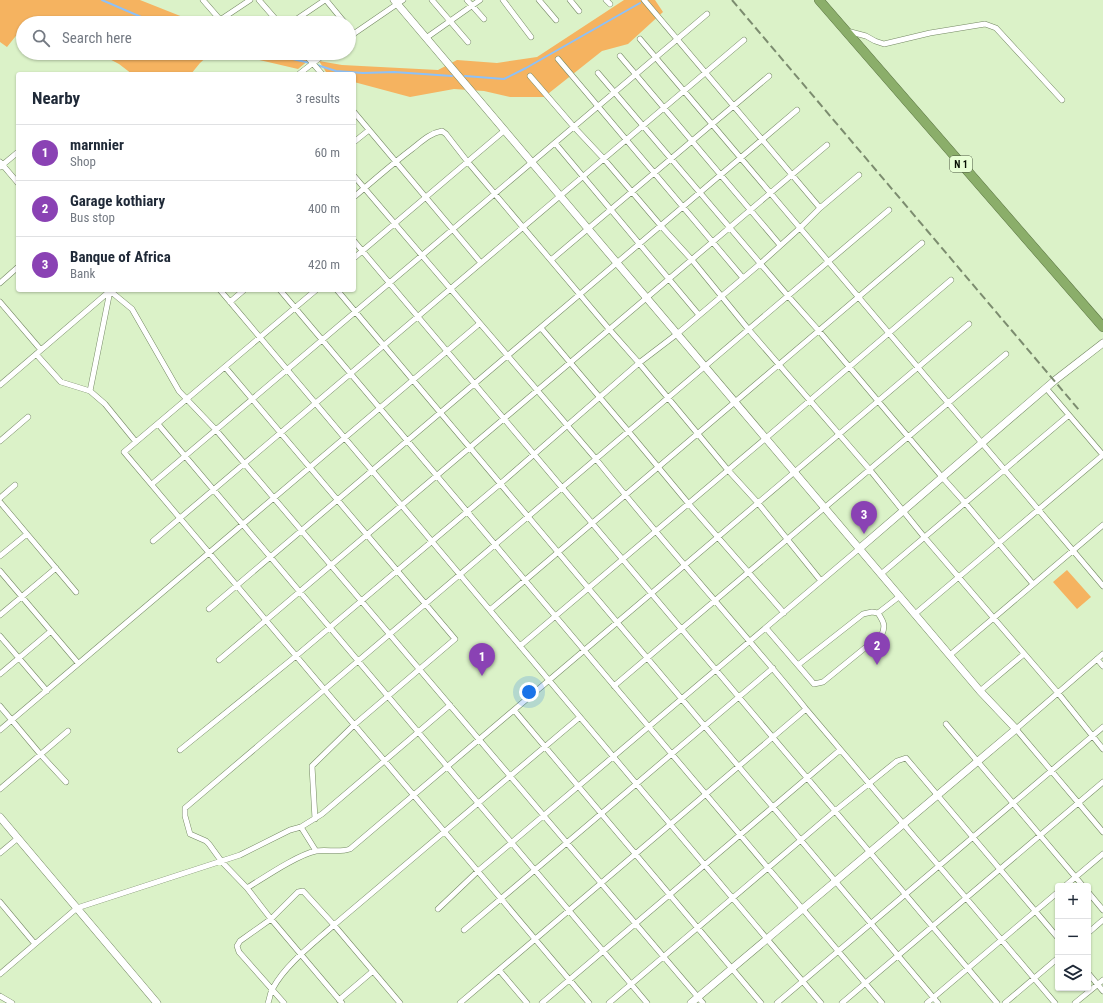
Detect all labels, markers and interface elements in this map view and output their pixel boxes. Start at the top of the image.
search box [16,16,356,60]
icon: search [30,27,52,49]
text: Search here [62,29,132,47]
text: Nearby [32,88,80,108]
text: 3 results [296,91,340,106]
text: marnnier [70,136,124,154]
text: 1 [42,145,48,160]
text: 60 m [314,145,340,160]
text: Shop [70,154,96,169]
road number: N 1 [950,156,972,172]
text: Garage kothiary [70,192,165,210]
text: 2 [42,201,48,216]
text: 400 m [308,201,340,216]
text: Bus stop [70,210,115,225]
text: Banque of Africa [70,248,171,266]
text: 3 [42,257,48,272]
text: 420 m [308,257,340,272]
text: Bank [70,266,95,281]
pin: 3 [851,501,877,534]
pin: 2 [864,632,890,665]
pin: 1 [469,643,495,676]
your location [519,682,539,702]
map controls [1055,883,1091,991]
button: + [1055,883,1091,919]
button: − [1055,919,1091,955]
button: layers [1055,955,1091,991]

